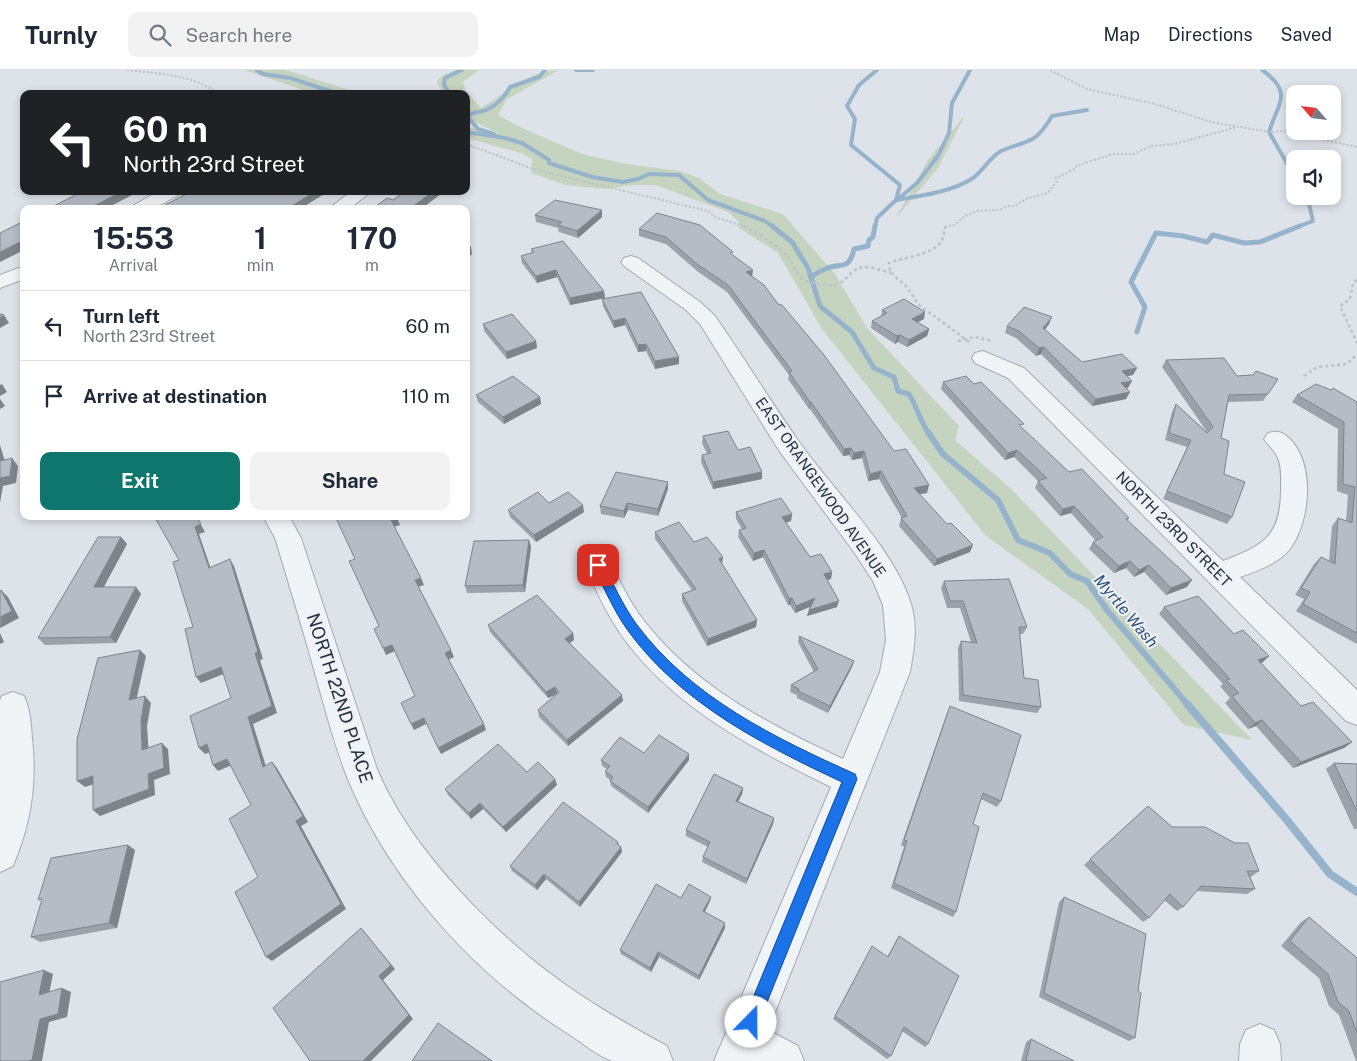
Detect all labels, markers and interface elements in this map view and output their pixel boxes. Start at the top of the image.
search box [128,12,478,57]
text: Turnly [25,21,98,49]
icon: search [146,21,174,49]
text: Search here [186,24,292,46]
text: Map [1103,24,1140,45]
text: Directions [1168,24,1253,45]
text: Saved [1281,24,1332,45]
north arrow [1286,85,1341,140]
map controls [1286,85,1341,205]
text: 60 m [123,109,208,150]
icon: left [40,110,105,175]
button: sound [1286,150,1341,205]
text: North 23rd Street [123,151,305,177]
text: 15:53 [93,220,174,256]
text: 1 [254,220,267,256]
text: 170 [347,220,397,256]
text: Arrival [109,256,158,275]
text: min [247,256,274,275]
text: m [365,256,379,275]
text: Turn left [83,305,160,327]
icon: left [40,312,68,340]
text: 60 m [406,315,450,337]
text: North 23rd Street [83,327,215,346]
icon: arrive [40,382,68,410]
text: Arrive at destination [83,385,267,407]
text: 110 m [402,385,450,407]
street label: EAST ORANGEWOOD AVENUE [752,394,890,580]
button: Exit [40,452,240,510]
button: Share [250,452,450,510]
street label: NORTH 23RD STREET [1113,468,1235,590]
pin [577,544,619,586]
icon: arrive [584,551,612,579]
water label: Myrtle Wash [1090,571,1162,651]
street label: NORTH 22ND PLACE [303,610,377,786]
position arrow [724,995,776,1047]

